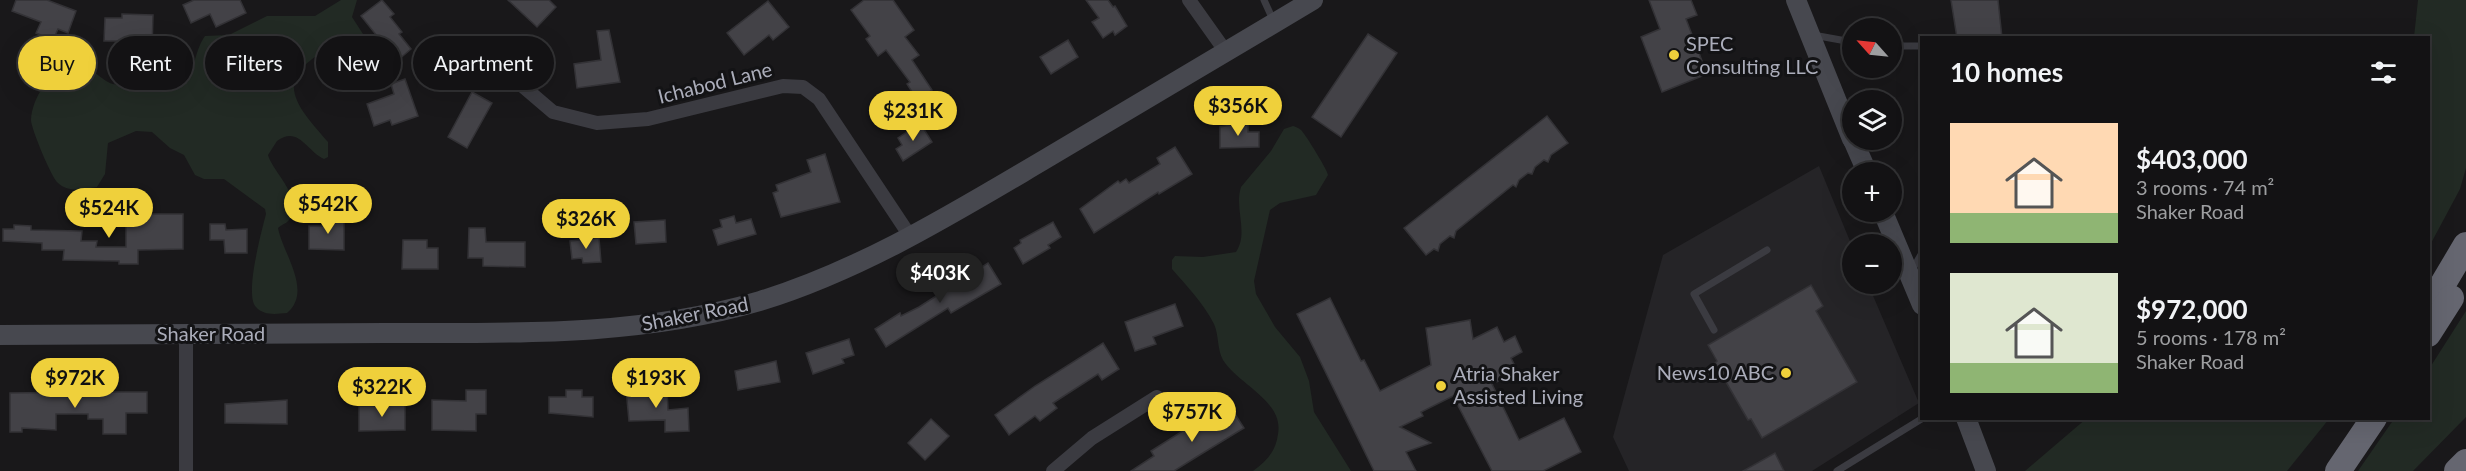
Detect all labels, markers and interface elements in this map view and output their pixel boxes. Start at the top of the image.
north arrow [1842,18,1902,78]
map controls [1842,18,1902,294]
place label: SPEC Consulting LLC [1686,31,1818,78]
chip: Buy [18,36,96,90]
chip: Rent [108,36,193,90]
chip: Filters [205,36,304,90]
chip: New [316,36,401,90]
chip: Apartment [413,36,554,90]
marker: SPEC Consulting LLC [1667,48,1681,62]
street label: Ichabod Lane [655,56,774,108]
text: 10 homes [1950,56,2063,88]
icon: filters [2367,56,2400,89]
pin: $356K [1196,86,1280,137]
button: layers [1842,90,1902,150]
pin: $231K [871,91,955,142]
text: $356K [1208,93,1268,117]
text: $231K [883,98,943,122]
text: $403,000 [2136,143,2248,175]
icon: home [1998,147,2070,219]
button: + [1842,162,1902,222]
text: 3 rooms · 74 m² [2136,175,2274,199]
pin: $542K [286,184,370,235]
pin: $524K [67,188,151,239]
text: $542K [298,191,358,215]
text: $524K [79,195,139,219]
pin: $326K [544,199,628,250]
text: Shaker Road [2136,199,2244,223]
text: $326K [556,206,616,230]
button: − [1842,234,1902,294]
pin: $403K [898,253,982,304]
text: $403K [910,260,970,284]
street label: Shaker Road [639,291,750,335]
text: $972,000 [2136,293,2248,325]
icon: home [1998,297,2070,369]
street label: Shaker Road [157,321,265,345]
text: 5 rooms · 178 m² [2136,325,2286,349]
text: Shaker Road [2136,349,2244,373]
pin: $972K [33,358,117,409]
pin: $193K [614,358,698,409]
place label: News10 ABC [1657,360,1774,384]
place label: Atria Shaker Assisted Living [1453,361,1583,408]
text: $972K [45,365,105,389]
text: $193K [626,365,686,389]
marker: News10 ABC [1779,366,1793,380]
pin: $322K [340,367,424,418]
text: $322K [352,374,412,398]
marker: Atria Shaker Assisted Living [1434,379,1448,393]
pin: $757K [1150,392,1234,443]
text: $757K [1162,399,1222,423]

